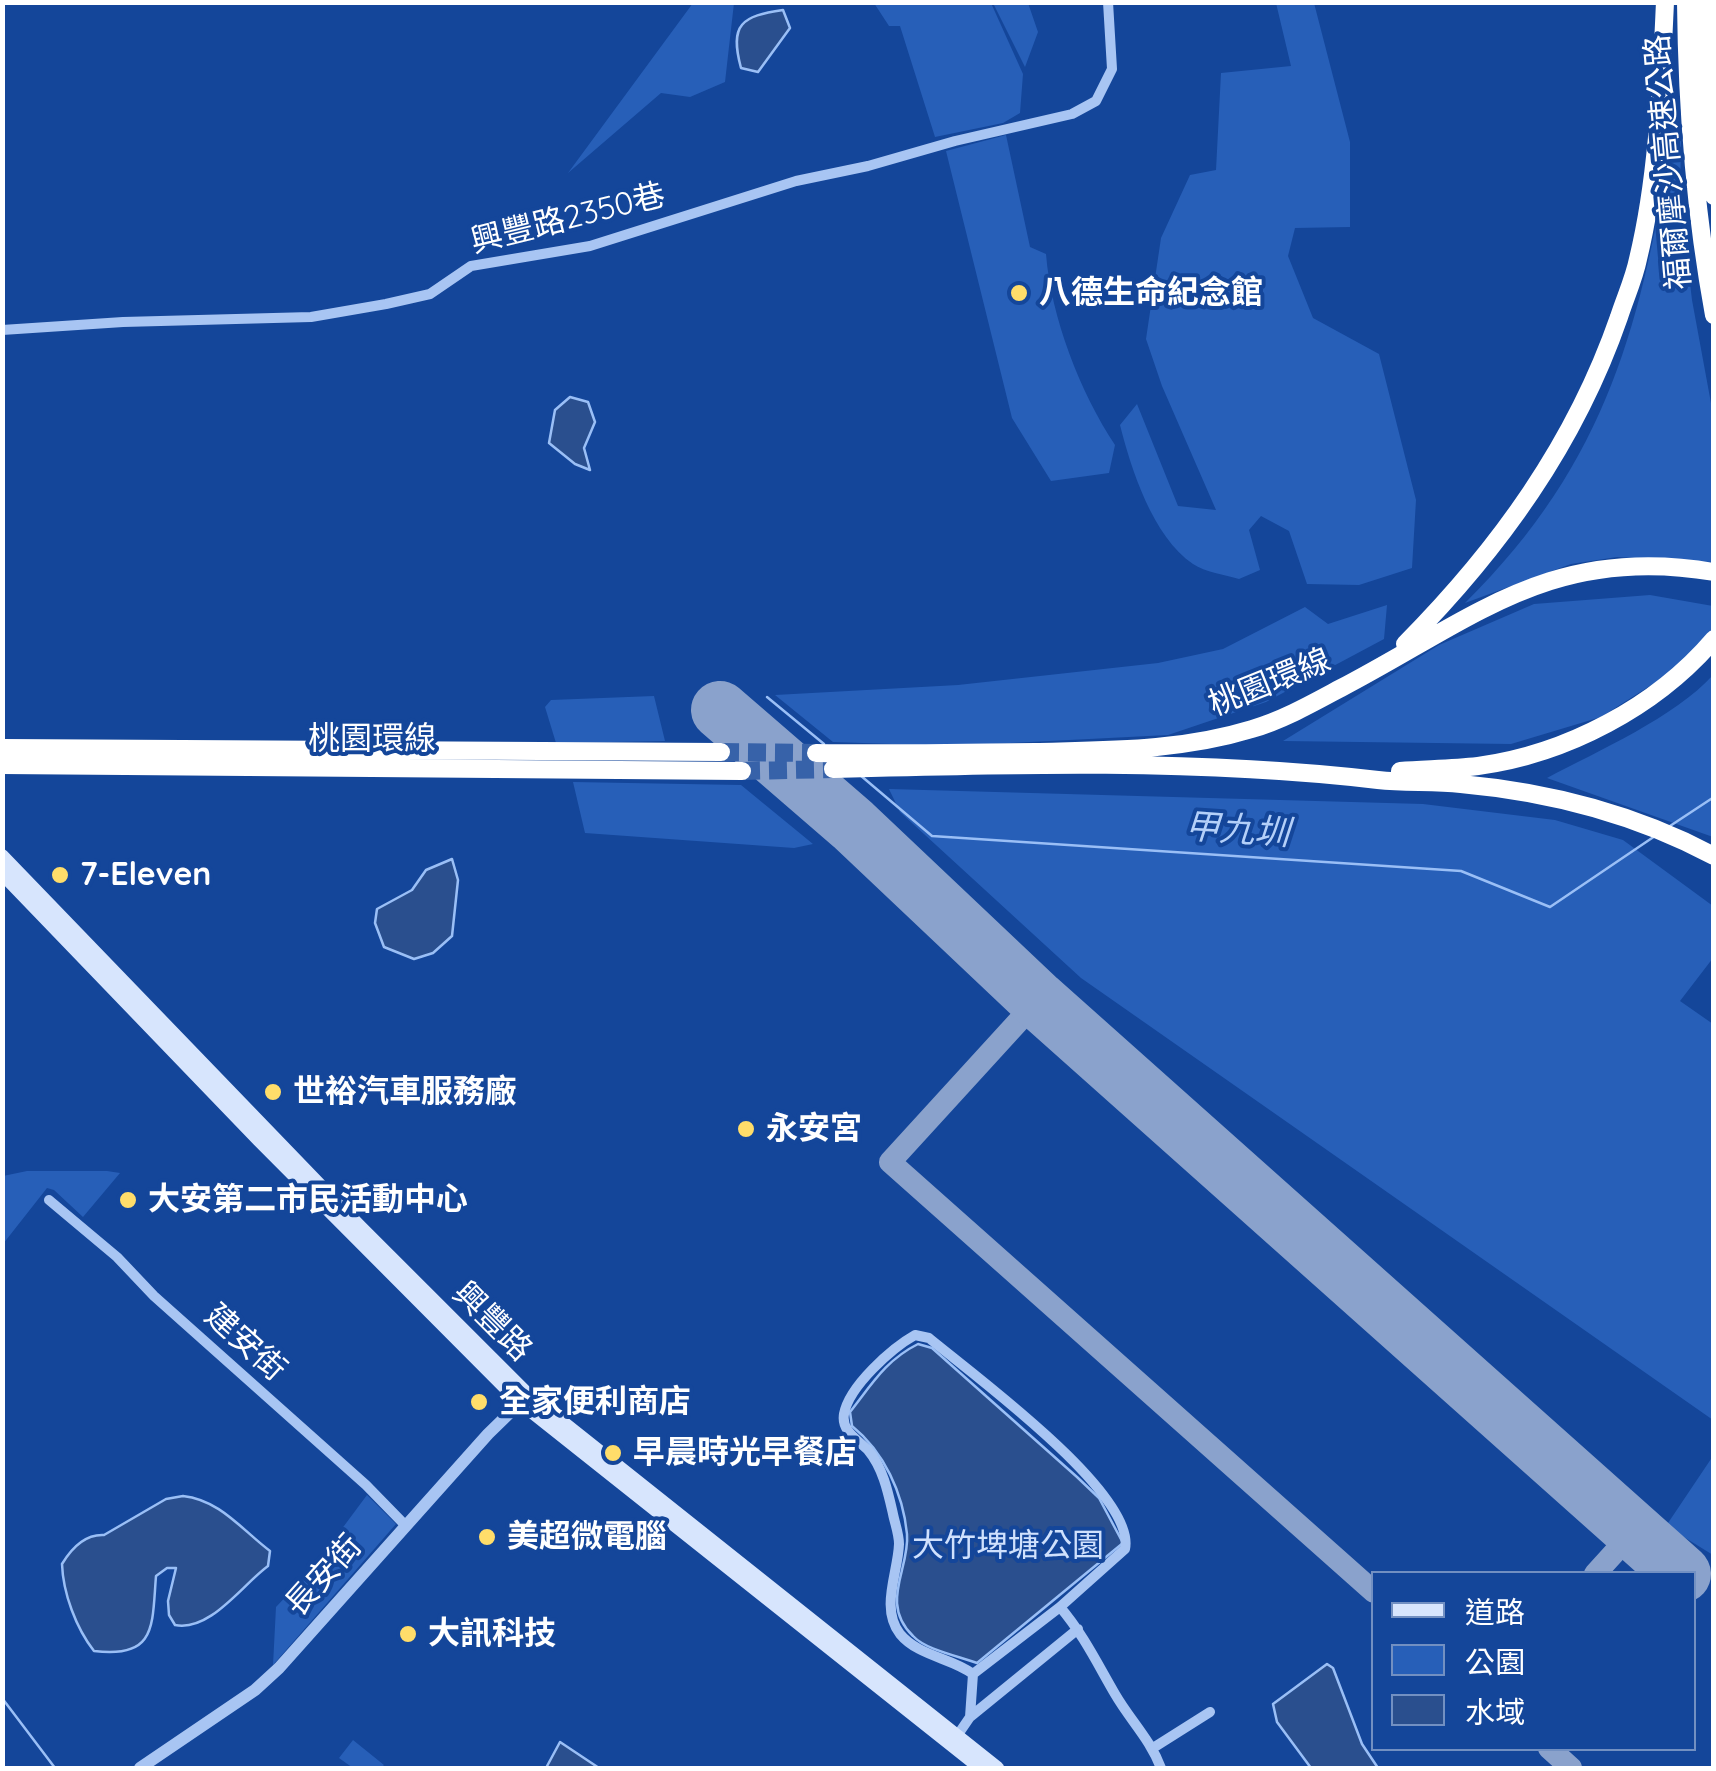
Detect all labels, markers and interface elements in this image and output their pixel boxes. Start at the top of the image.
street label: 福爾摩沙高速公路 [1639,33,1699,291]
street label: 興豐路2350巷 [467,176,669,262]
place label: 八德生命紀念館 [1039,274,1263,312]
marker: 八德生命紀念館 [1008,282,1030,304]
street label: 桃園環線 [1203,641,1337,725]
street label: 桃園環線 [308,720,436,758]
water label: 甲九圳 [1183,806,1291,856]
place label: 7-Eleven [80,856,211,894]
marker: 7-Eleven [49,864,71,886]
place label: 世裕汽車服務廠 [293,1073,517,1111]
marker: 世裕汽車服務廠 [262,1081,284,1103]
place label: 永安宮 [766,1110,862,1148]
marker: 永安宮 [735,1118,757,1140]
place label: 大安第二市民活動中心 [148,1181,468,1219]
marker: 大安第二市民活動中心 [117,1189,139,1211]
street label: 興豐路 [444,1274,540,1370]
street label: 建安街 [196,1297,294,1389]
place label: 全家便利商店 [499,1383,691,1421]
marker: 全家便利商店 [468,1391,490,1413]
place label: 早晨時光早餐店 [633,1434,857,1472]
marker: 早晨時光早餐店 [602,1442,624,1464]
place label: 美超微電腦 [507,1518,667,1556]
marker: 美超微電腦 [476,1526,498,1548]
street label: 長安街 [278,1527,370,1625]
park label: 大竹埤塘公園 [912,1527,1104,1565]
legend [1371,1571,1696,1751]
text: 道路 [1465,1593,1525,1631]
place label: 大訊科技 [428,1615,556,1653]
marker: 大訊科技 [397,1623,419,1645]
text: 公園 [1465,1643,1525,1681]
text: 水域 [1465,1693,1525,1731]

